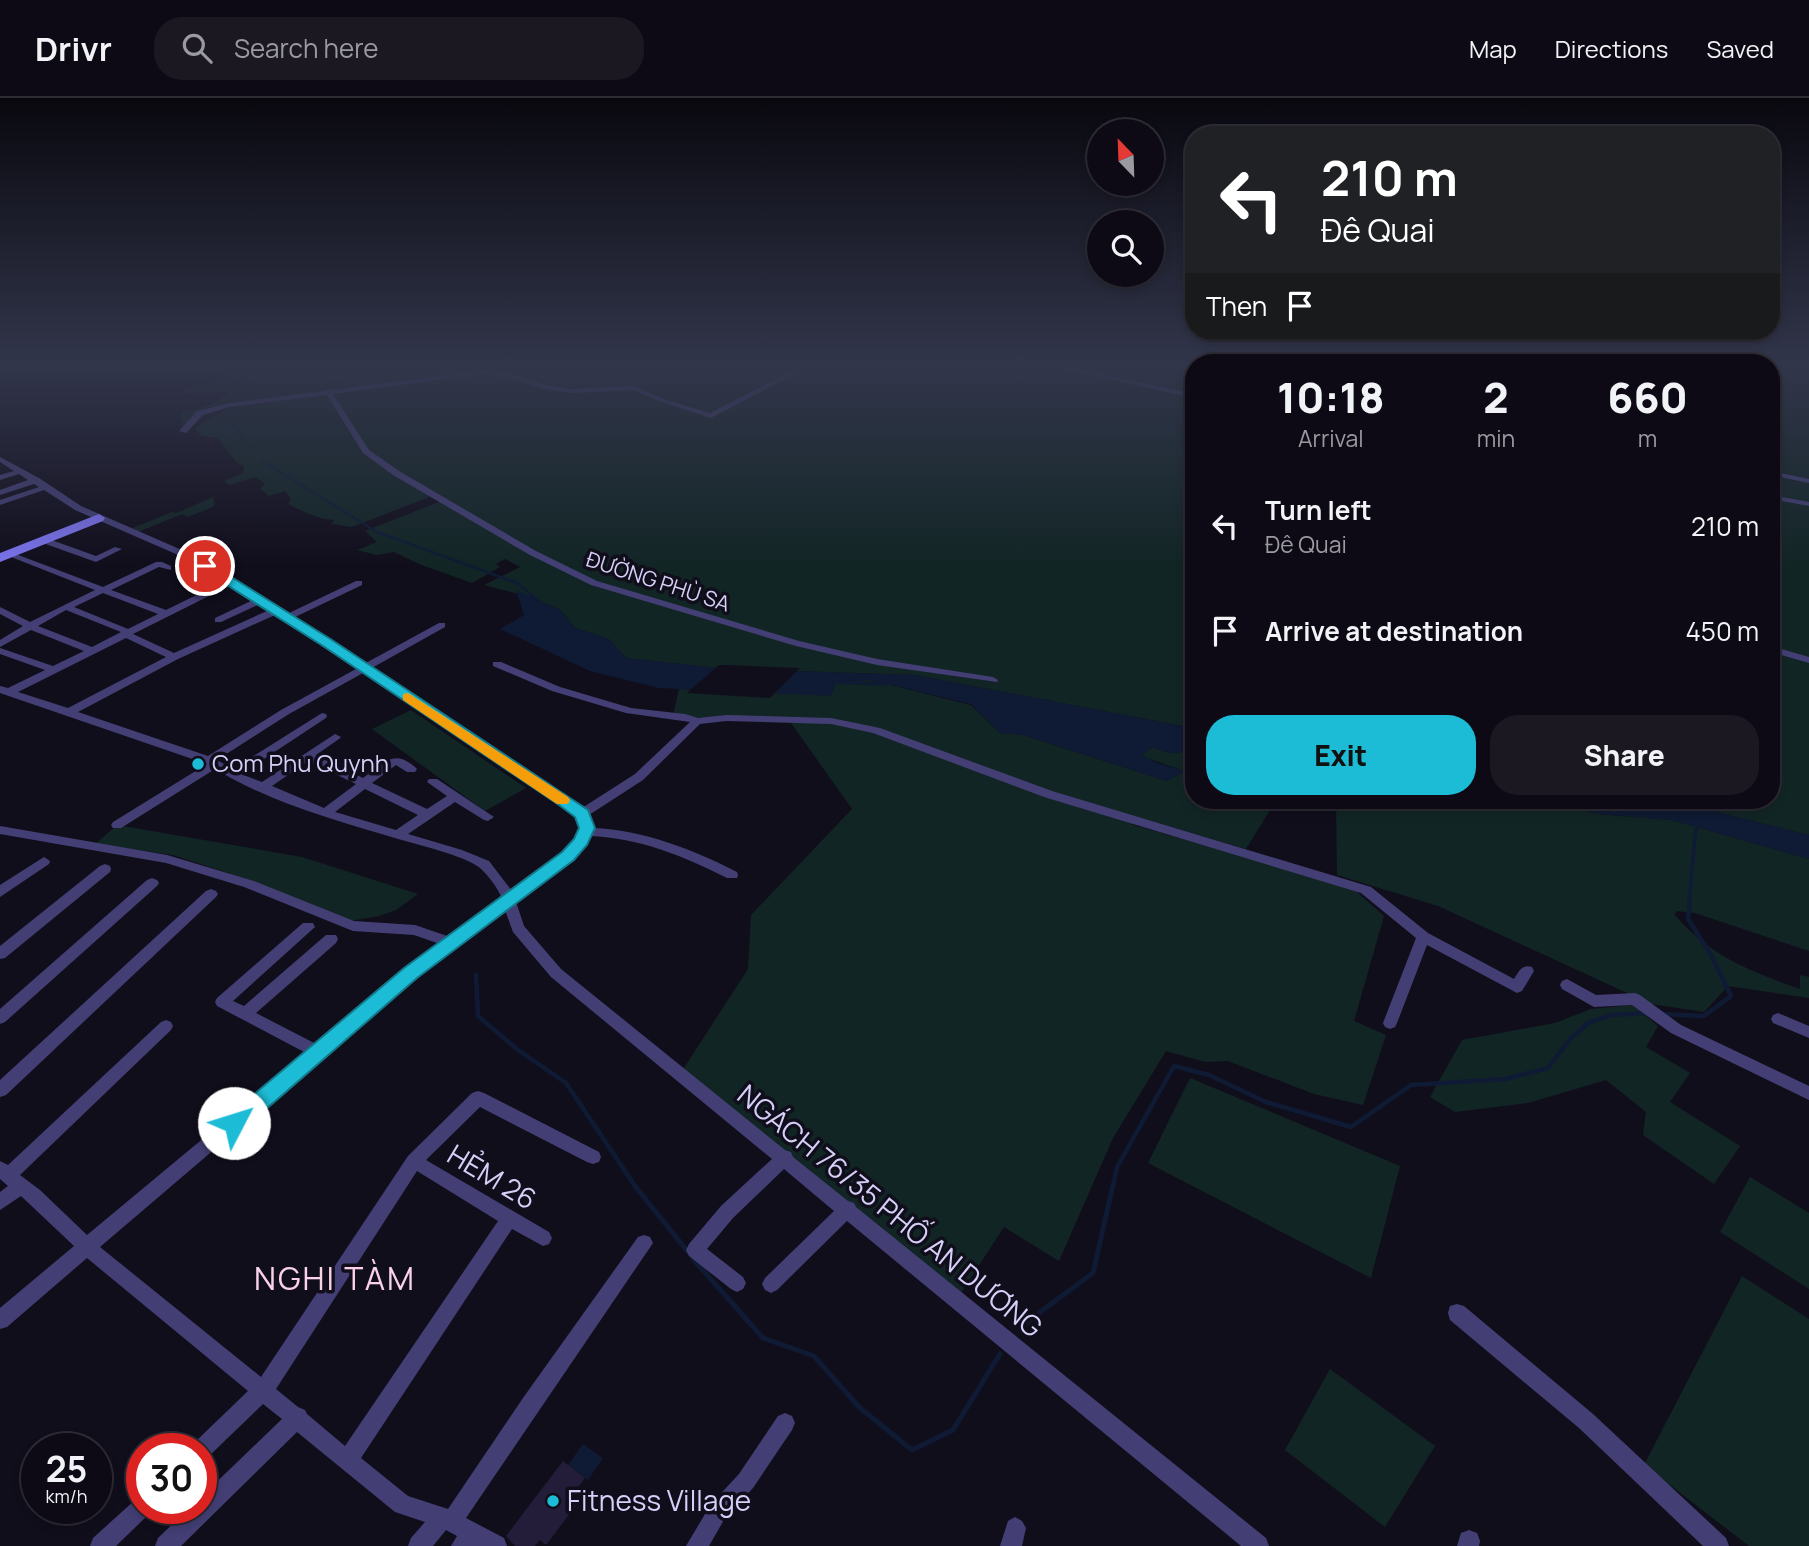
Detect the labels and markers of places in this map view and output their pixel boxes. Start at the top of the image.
pin [175,536,235,596]
place label: Com Phu Quynh [212,746,389,779]
marker: Com Phu Quynh [190,756,206,772]
place label: Fitness Village [567,1481,751,1519]
marker: Fitness Village [545,1493,561,1509]

